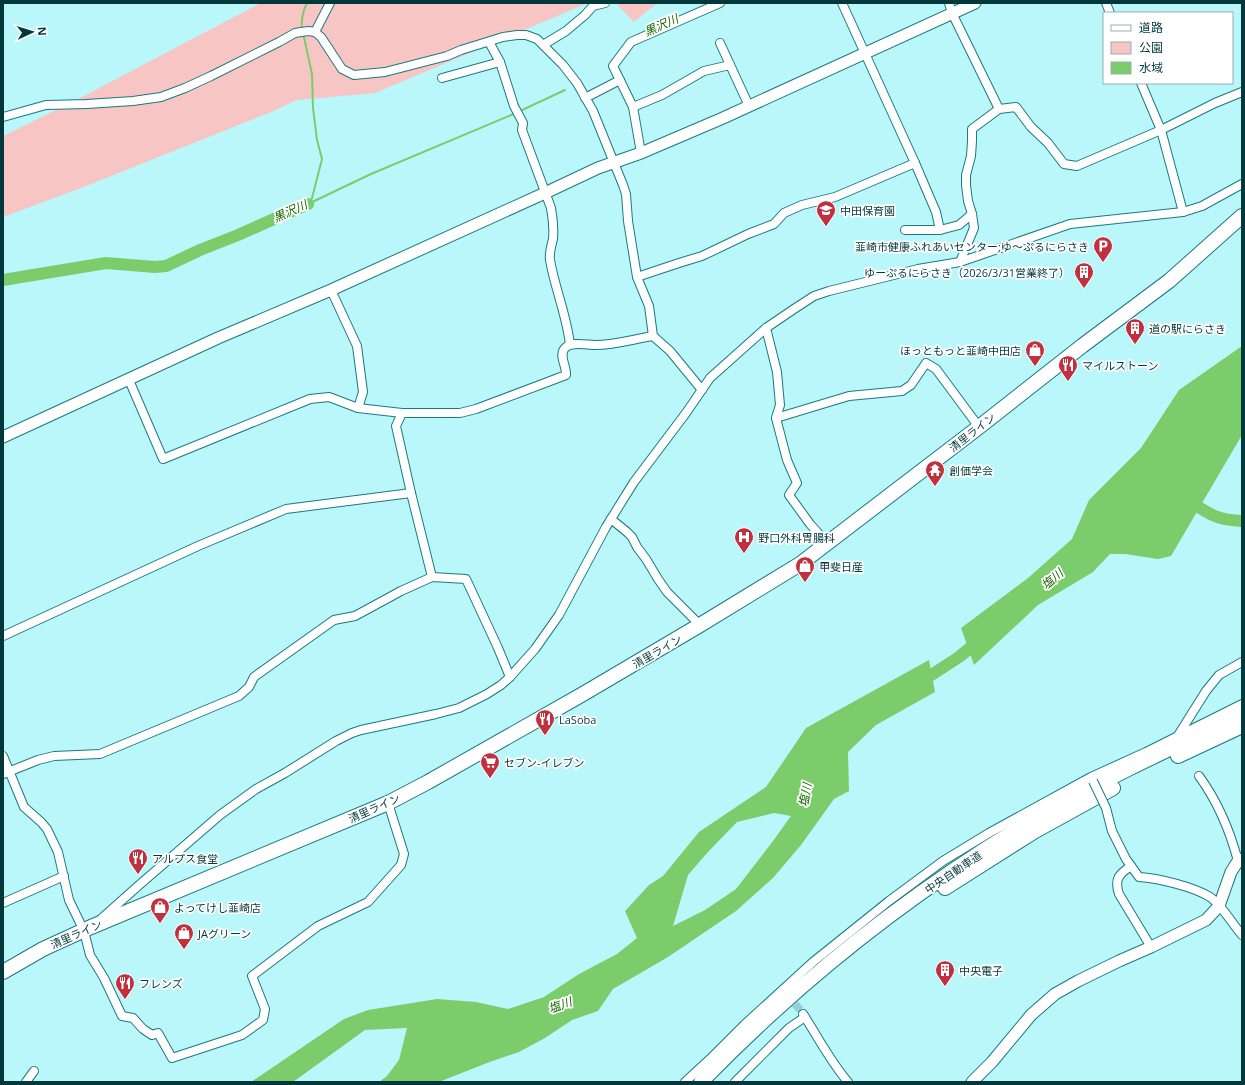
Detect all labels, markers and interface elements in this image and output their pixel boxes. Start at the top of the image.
water label: 黒沢川 [641,9,683,40]
north arrow [12,12,52,52]
legend [1103,12,1233,84]
text: 道路 [1139,19,1163,36]
text: N [35,26,50,36]
text: 公園 [1139,39,1163,56]
text: 水域 [1139,59,1163,76]
water label: 黒沢川 [270,195,312,226]
school or university icon: 中田保育園 [815,199,837,227]
place label: 中田保育園 [840,203,895,218]
parking icon: 韮崎市健康ふれあいセンター;ゆ～ぷるにらさき [1092,235,1114,263]
place label: 韮崎市健康ふれあいセンター;ゆ～ぷるにらさき [855,239,1089,254]
building icon: ゆーぷるにらさき（2026/3/31営業終了） [1073,261,1095,289]
place label: ゆーぷるにらさき（2026/3/31営業終了） [864,265,1070,280]
building icon: 道の駅にらさき [1124,317,1146,345]
place label: 道の駅にらさき [1149,321,1226,336]
shop icon: ほっともっと韮崎中田店 [1024,339,1046,367]
place label: ほっともっと韮崎中田店 [900,343,1021,358]
restaurant icon: マイルストーン [1057,354,1079,382]
place label: マイルストーン [1082,358,1158,373]
street label: 清里ライン [946,409,998,455]
temple icon: 創価学会 [924,459,946,487]
place label: 創価学会 [949,463,993,478]
hospital icon: 野口外科胃腸科 [733,526,755,554]
place label: 野口外科胃腸科 [758,530,835,545]
shop icon: 甲斐日産 [794,555,816,583]
place label: 甲斐日産 [819,559,863,574]
water label: 塩川 [1037,563,1068,593]
street label: 清里ライン [629,631,685,671]
restaurant icon: LaSoba [534,708,556,736]
place label: LaSoba [559,712,596,727]
supermarket icon: セブン-イレブン [479,751,501,779]
place label: セブン-イレブン [504,755,585,770]
water label: 塩川 [795,780,816,808]
street label: 清里ライン [346,790,402,826]
restaurant icon: アルプス食堂 [127,847,149,875]
street label: 中央自動車道 [921,847,985,897]
place label: アルプス食堂 [152,851,218,866]
shop icon: よってけし韮崎店 [149,896,171,924]
place label: よってけし韮崎店 [174,900,261,915]
street label: 清里ライン [48,916,104,952]
shop icon: JAグリーン [173,922,195,950]
place label: JAグリーン [197,926,251,941]
building icon: 中央電子 [934,959,956,987]
place label: 中央電子 [959,963,1003,978]
restaurant icon: フレンズ [114,972,136,1000]
place label: フレンズ [139,976,183,991]
water label: 塩川 [546,992,576,1017]

